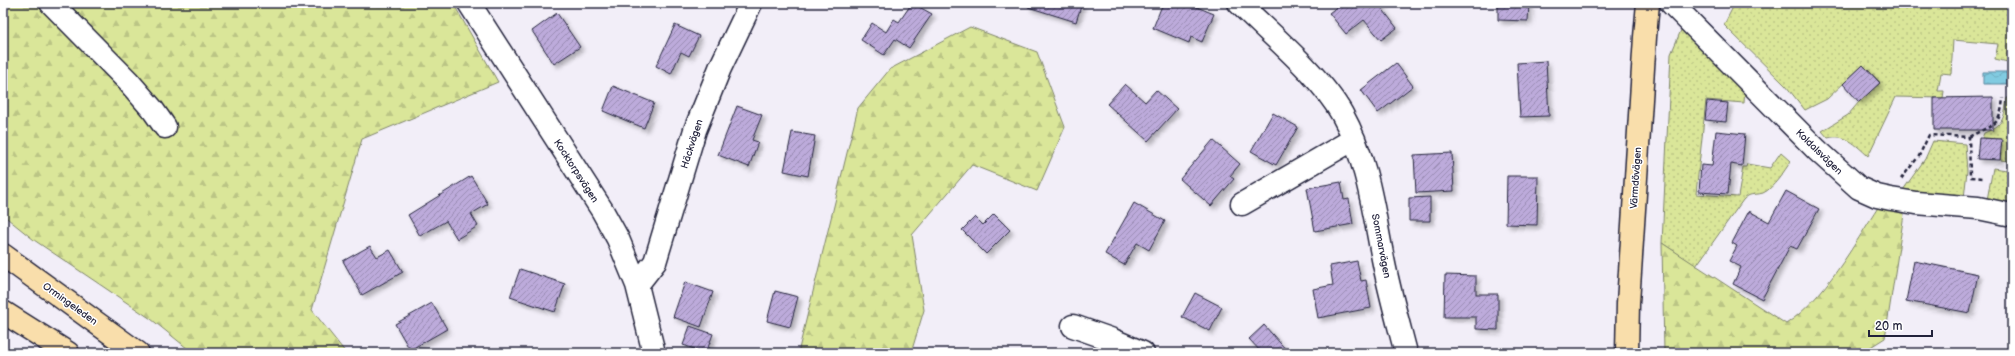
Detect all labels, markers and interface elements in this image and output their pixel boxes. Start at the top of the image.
street label: Häckvägen [678,118,706,170]
street label: Koldalsvägen [1793,127,1845,178]
street label: Kocktorpsvägen [551,137,601,205]
street label: Värmdövägen [1628,146,1644,209]
street label: Sommarvägen [1369,213,1393,280]
street label: Ormingeleden [40,280,100,328]
scale bar [1869,312,1932,338]
text: 20 m [1875,319,1902,334]

